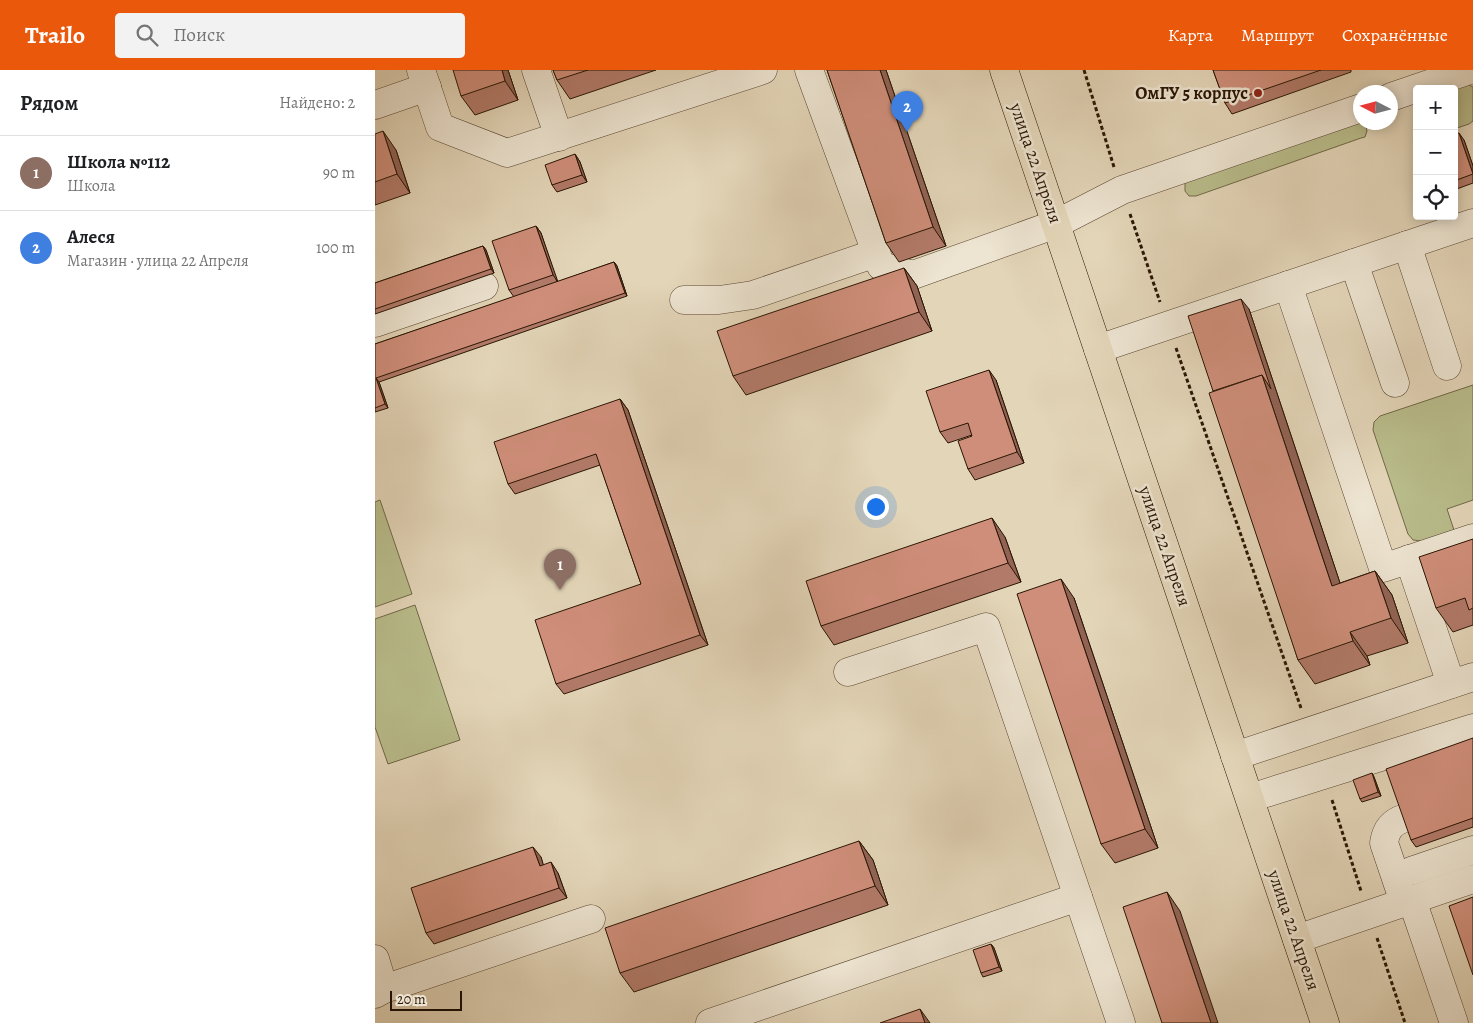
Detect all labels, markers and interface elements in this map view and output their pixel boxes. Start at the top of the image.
search box [115,13,465,58]
text: Trailo [25,19,85,51]
icon: search [133,21,161,49]
text: Поиск [173,22,225,48]
text: Карта [1168,23,1213,47]
text: Маршрут [1241,23,1314,47]
text: Сохранённые [1342,23,1448,47]
place label: ОмГУ 5 корпус [1135,81,1248,105]
north arrow [1353,85,1398,130]
map controls [1413,85,1458,220]
button: + [1413,85,1458,130]
marker: ОмГУ 5 корпус [1252,87,1264,99]
text: Рядом [20,89,78,117]
pin: 2 [891,91,923,132]
text: Найдено: 2 [279,92,355,114]
street label: улица 22 Апреля [1004,99,1068,226]
button: − [1413,130,1458,175]
text: Школа №112 [67,149,170,175]
text: 1 [33,162,39,184]
text: 90 m [323,162,355,184]
text: Школа [67,175,115,197]
button: locate [1413,175,1458,220]
text: Алеся [67,224,115,250]
text: 2 [32,237,40,259]
text: 100 m [316,237,355,259]
text: Магазин · улица 22 Апреля [67,250,249,272]
street label: улица 22 Апреля [1133,482,1197,609]
your location [863,494,889,520]
pin: 1 [544,549,576,590]
street label: улица 22 Апреля [1262,866,1326,993]
scale bar [390,988,463,1011]
text: 20 m [397,990,426,1009]

